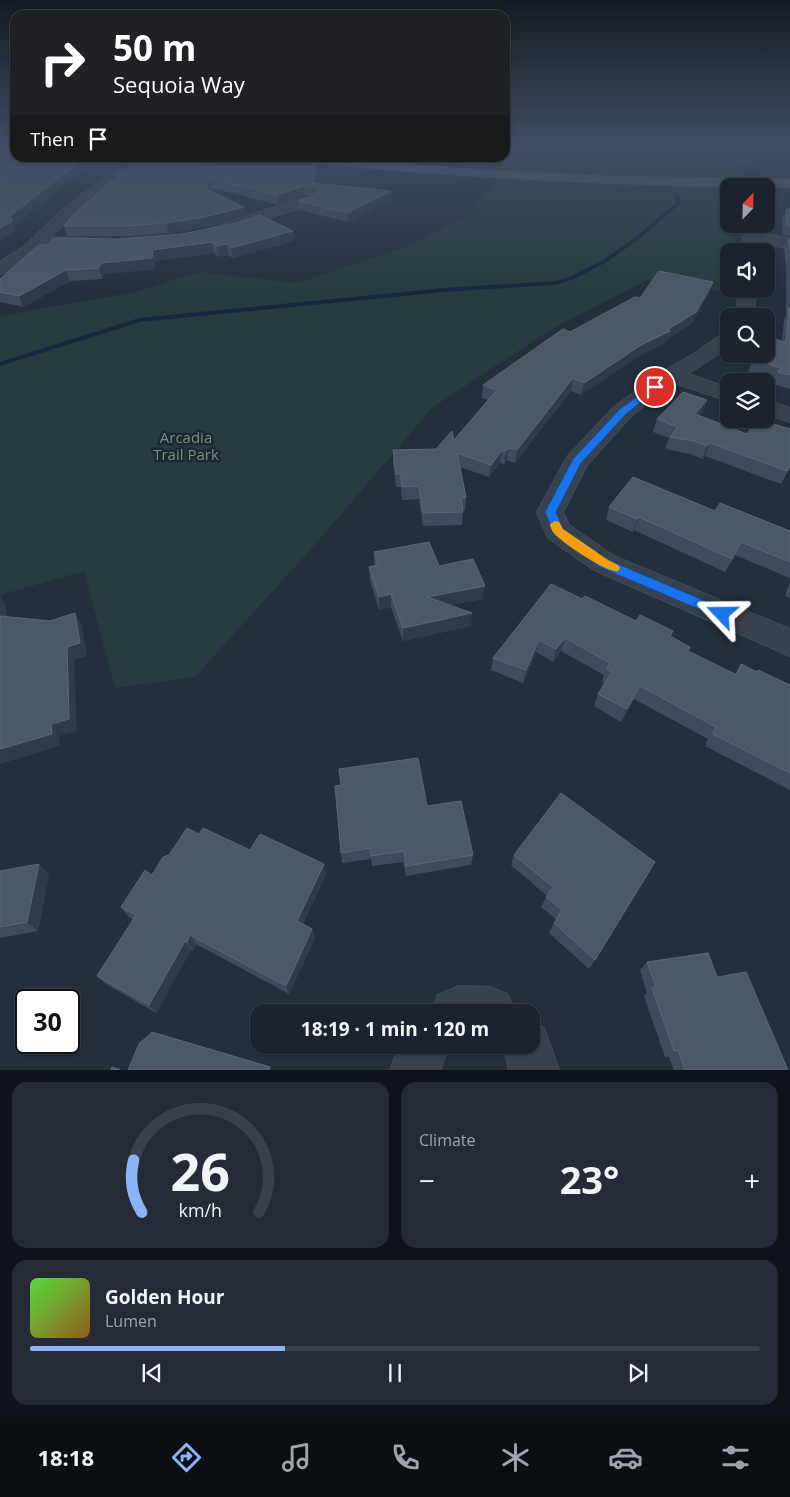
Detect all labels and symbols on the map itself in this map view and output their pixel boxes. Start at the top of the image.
north arrow [720,178,775,232]
pin [634,366,676,408]
park label: Arcadia Trail Park [153,427,219,464]
position arrow [695,587,747,639]
speed limit sign: 30 [15,989,80,1054]

